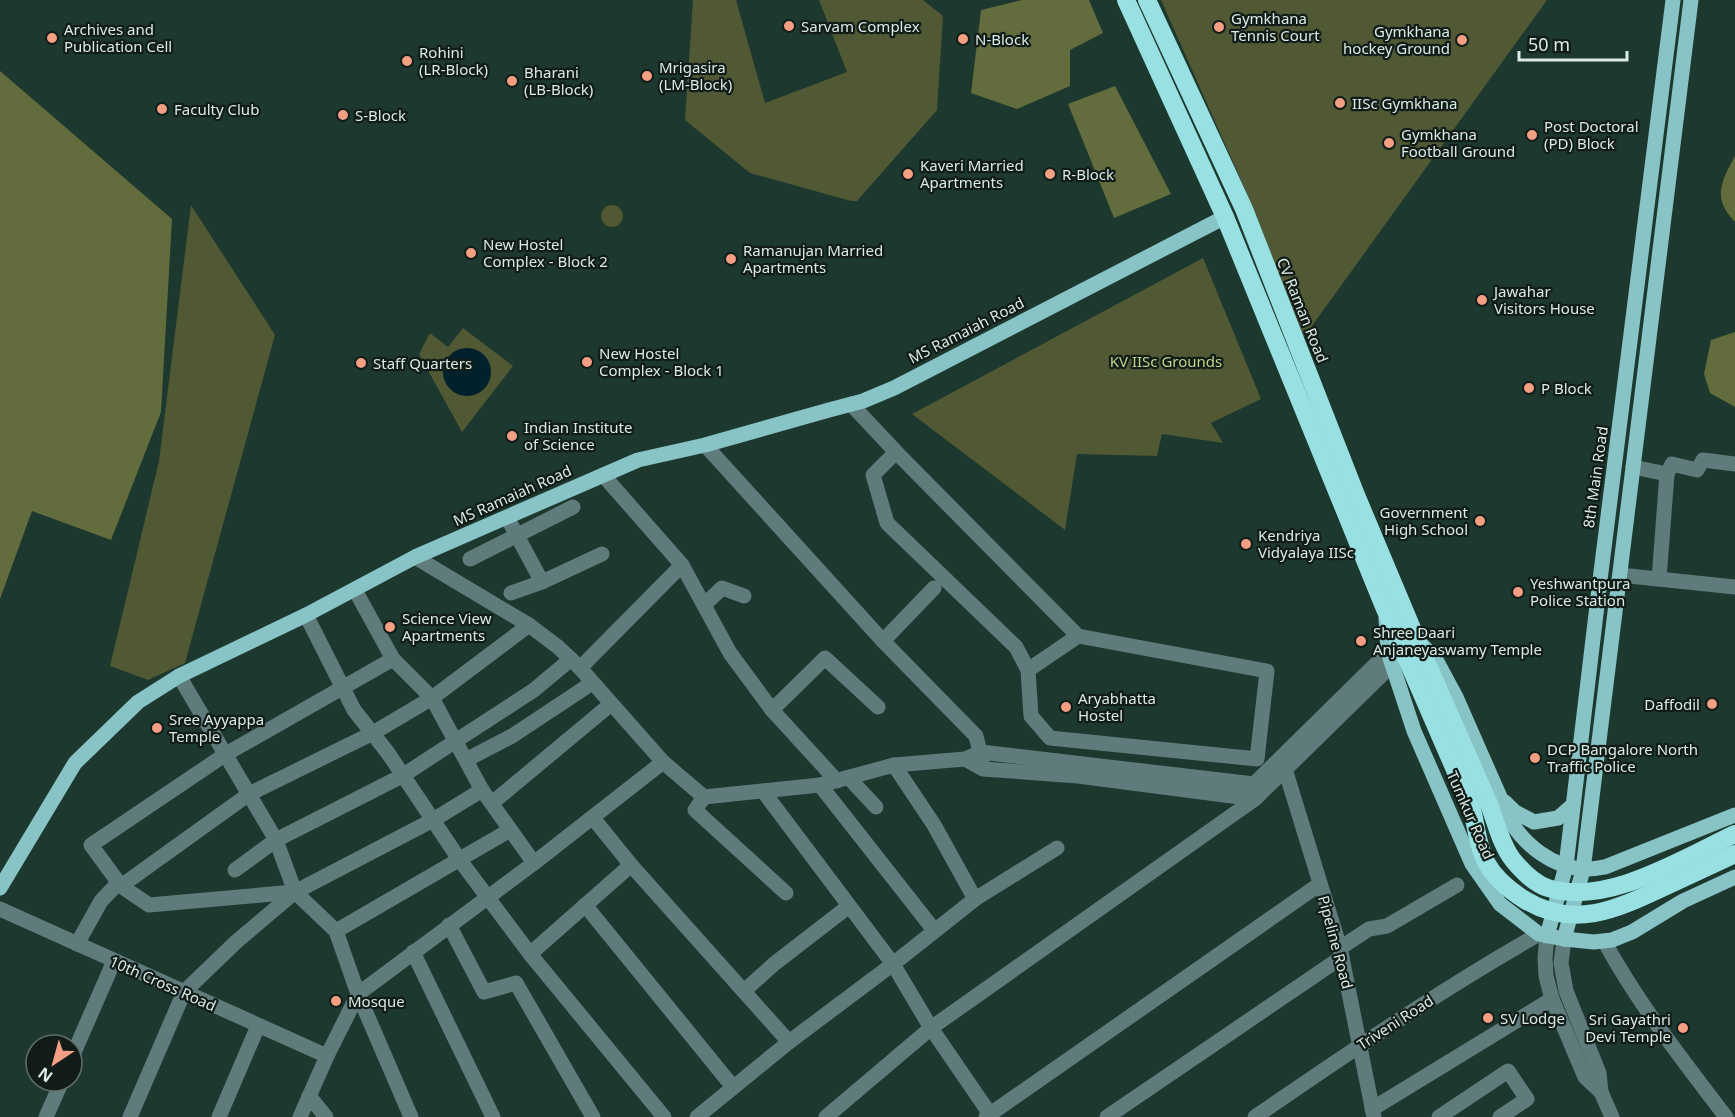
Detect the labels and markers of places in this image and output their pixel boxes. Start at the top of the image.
place label: Gymkhana Tennis Court [1231,8,1320,45]
place label: Sarvam Complex [801,16,920,36]
place label: Archives and Publication Cell [64,19,172,56]
marker: Sarvam Complex [782,19,796,33]
marker: Gymkhana Tennis Court [1212,20,1226,34]
place label: Gymkhana hockey Ground [1343,21,1450,58]
place label: N-Block [975,29,1029,49]
marker: Archives and Publication Cell [45,31,59,45]
marker: N-Block [956,32,970,46]
marker: Gymkhana hockey Ground [1455,33,1469,47]
place label: Rohini (LR-Block) [419,42,488,79]
marker: Rohini (LR-Block) [400,54,414,68]
place label: Mrigasira (LM-Block) [659,57,732,94]
place label: Bharani (LB-Block) [524,62,593,99]
marker: Mrigasira (LM-Block) [640,69,654,83]
marker: Bharani (LB-Block) [505,74,519,88]
place label: IISc Gymkhana [1352,93,1457,113]
marker: IISc Gymkhana [1333,96,1347,110]
place label: Faculty Club [174,99,259,119]
marker: Faculty Club [155,102,169,116]
place label: S-Block [355,105,406,125]
marker: S-Block [336,108,350,122]
place label: Post Doctoral (PD) Block [1544,116,1639,153]
place label: Gymkhana Football Ground [1401,124,1515,161]
marker: Post Doctoral (PD) Block [1525,128,1539,142]
marker: Gymkhana Football Ground [1382,136,1396,150]
place label: Kaveri Married Apartments [920,155,1024,192]
place label: R-Block [1062,164,1114,184]
marker: Kaveri Married Apartments [901,167,915,181]
marker: R-Block [1043,167,1057,181]
place label: New Hostel Complex - Block 2 [483,234,608,271]
place label: Ramanujan Married Apartments [743,240,883,277]
marker: New Hostel Complex - Block 2 [464,246,478,260]
marker: Ramanujan Married Apartments [724,252,738,266]
place label: Jawahar Visitors House [1492,281,1595,318]
marker: Jawahar Visitors House [1475,293,1489,307]
place label: New Hostel Complex - Block 1 [599,343,724,380]
place label: Staff Quarters [373,353,472,373]
marker: New Hostel Complex - Block 1 [580,355,594,369]
marker: Staff Quarters [354,356,368,370]
place label: P Block [1541,378,1592,398]
marker: P Block [1522,381,1536,395]
place label: Indian Institute of Science [524,417,632,454]
marker: Indian Institute of Science [505,429,519,443]
place label: Government High School [1380,502,1469,539]
marker: Government High School [1473,514,1487,528]
place label: Kendriya Vidyalaya IISc [1258,525,1354,562]
marker: Kendriya Vidyalaya IISc [1239,537,1253,551]
place label: Yeshwantpura Police Station [1530,573,1630,610]
marker: Yeshwantpura Police Station [1511,585,1525,599]
place label: Science View Apartments [402,608,492,645]
marker: Science View Apartments [383,620,397,634]
place label: Shree Daari Anjaneyaswamy Temple [1373,622,1542,659]
marker: Shree Daari Anjaneyaswamy Temple [1354,634,1368,648]
place label: Aryabhatta Hostel [1078,688,1156,725]
place label: Daffodil [1644,694,1700,714]
marker: Daffodil [1705,697,1719,711]
marker: Aryabhatta Hostel [1059,700,1073,714]
place label: Sree Ayyappa Temple [169,709,264,746]
marker: Sree Ayyappa Temple [150,721,164,735]
place label: DCP Bangalore North Traffic Police [1547,739,1698,776]
marker: DCP Bangalore North Traffic Police [1528,751,1542,765]
place label: Mosque [348,991,405,1011]
marker: Mosque [329,994,343,1008]
place label: SV Lodge [1500,1008,1565,1028]
place label: Sri Gayathri Devi Temple [1585,1009,1671,1046]
marker: SV Lodge [1481,1011,1495,1025]
marker: Sri Gayathri Devi Temple [1676,1021,1690,1035]

